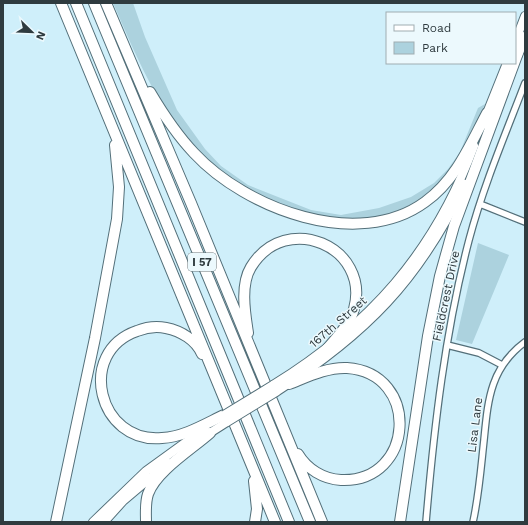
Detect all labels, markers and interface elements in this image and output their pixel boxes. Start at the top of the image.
north arrow [12,12,52,52]
legend [386,12,516,64]
text: Road [422,21,451,35]
text: N [33,29,48,42]
text: Park [422,41,448,55]
street label: Fieldcrest Drive [430,249,462,343]
road number: I 57 [188,253,216,271]
street label: 167th Street [307,293,369,351]
street label: Lisa Lane [465,396,485,453]

